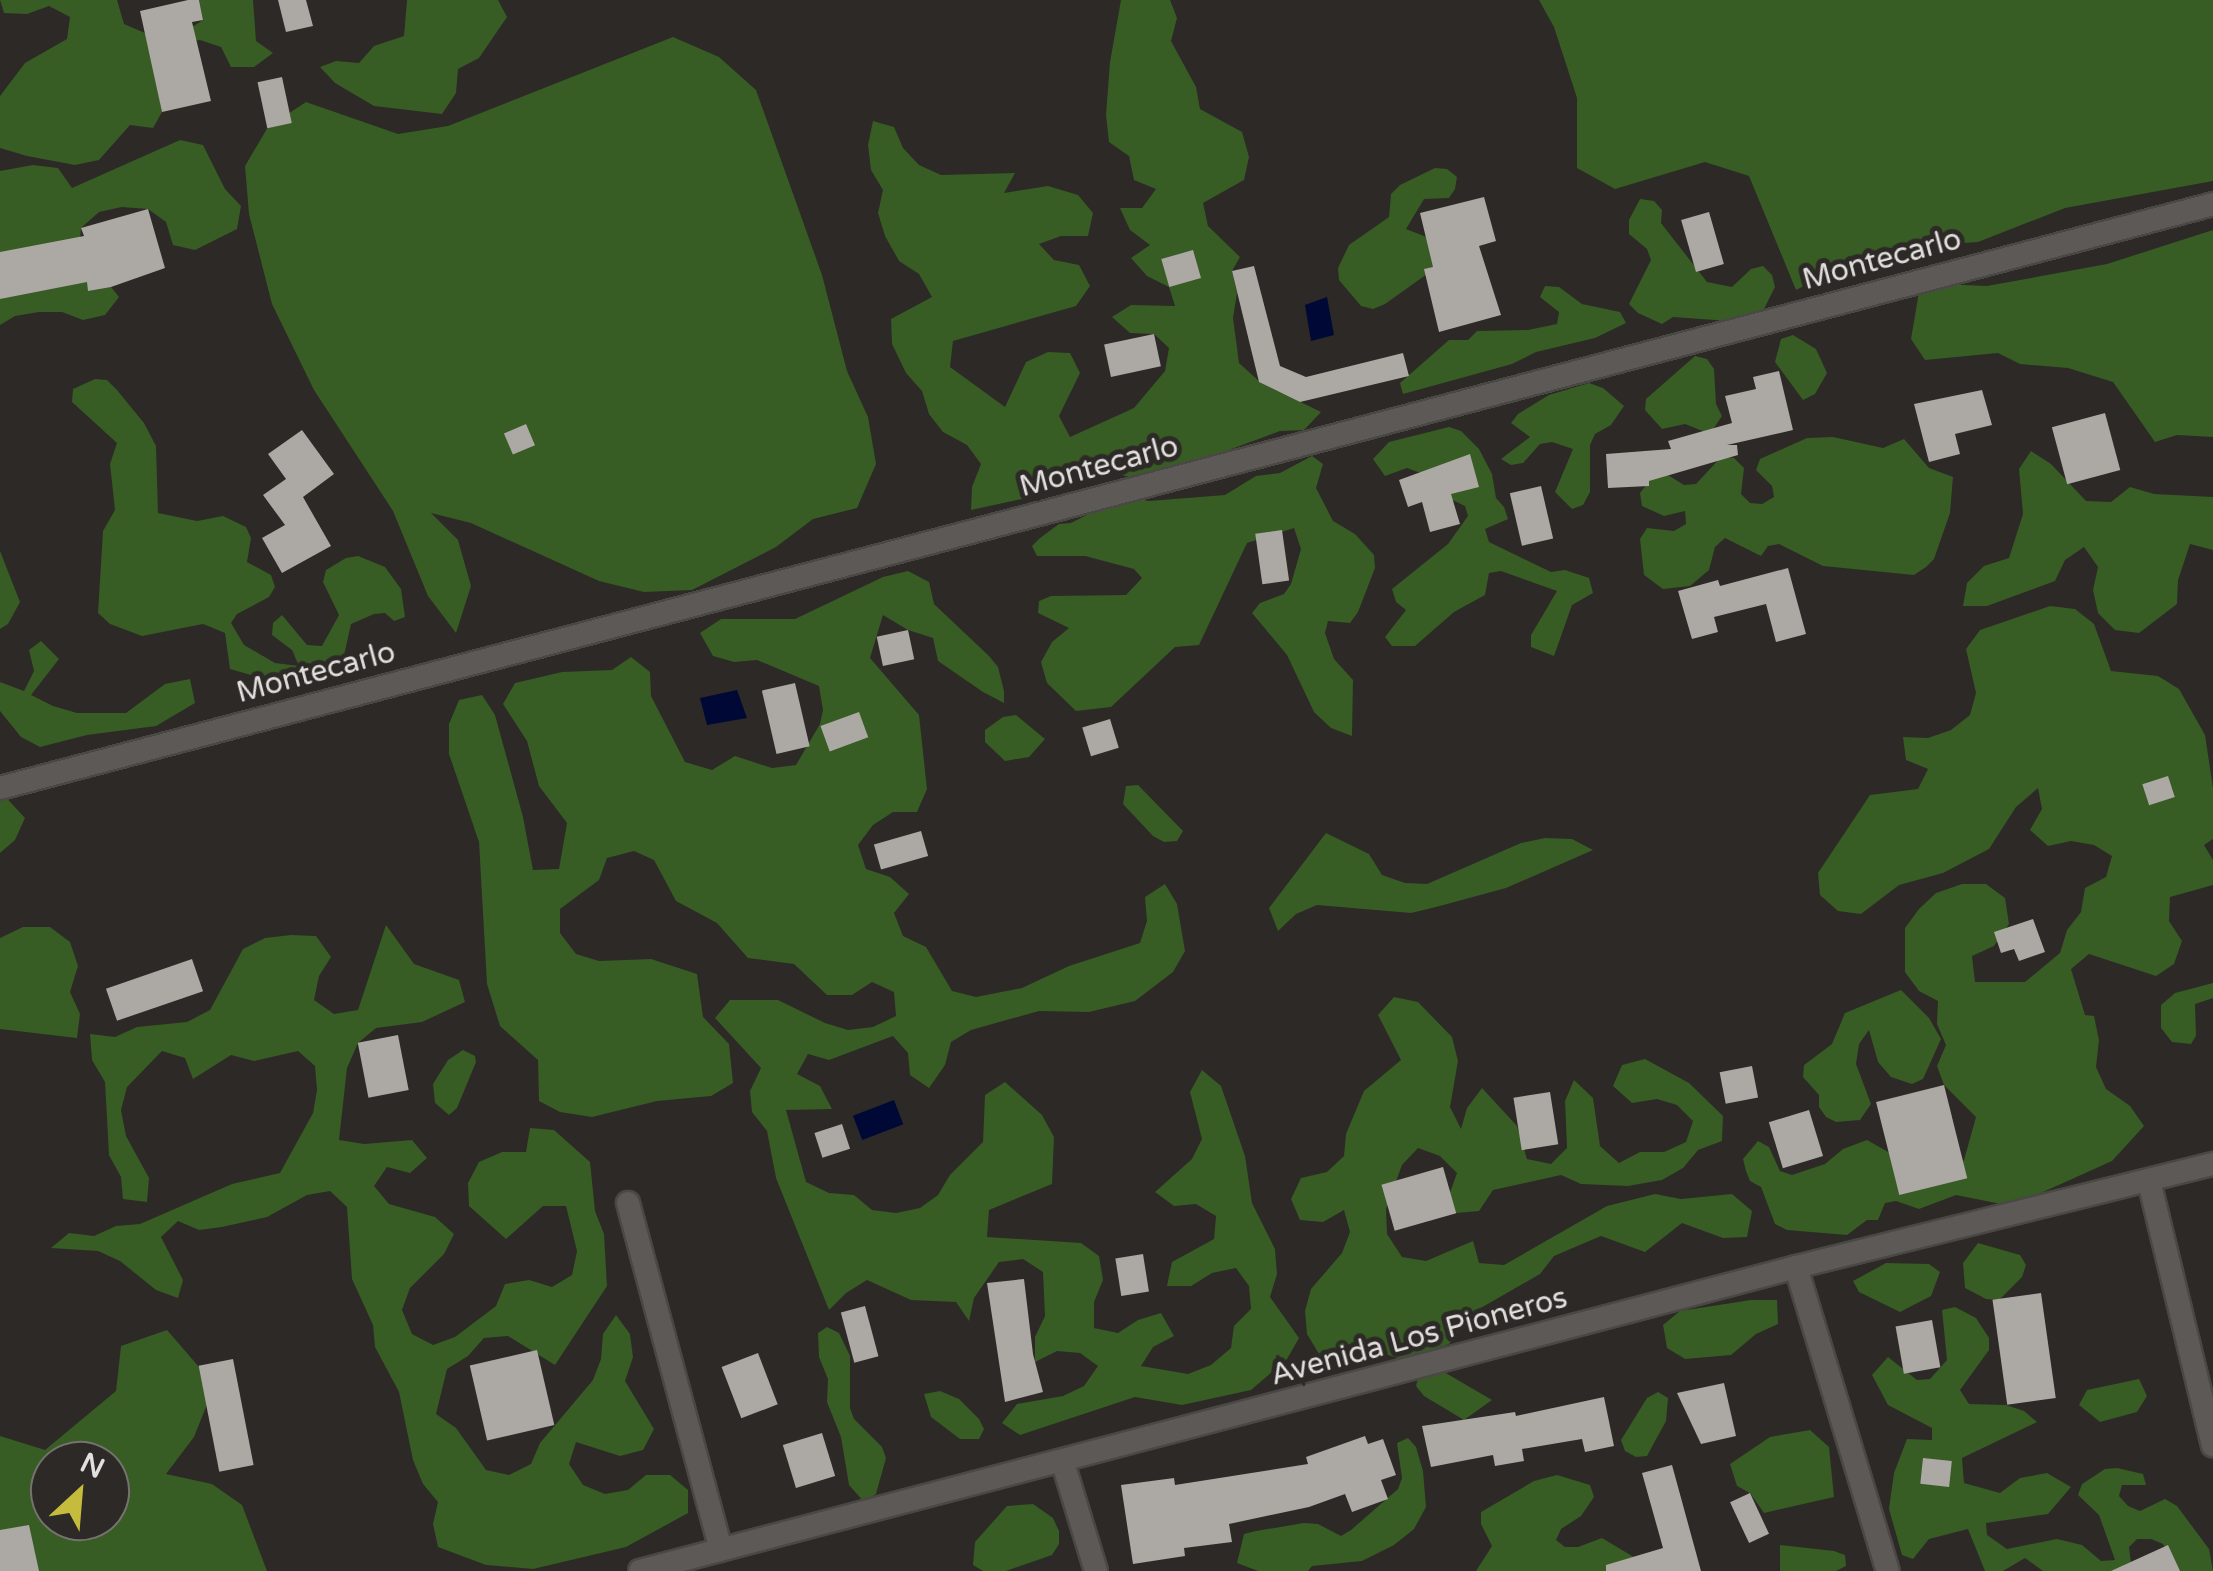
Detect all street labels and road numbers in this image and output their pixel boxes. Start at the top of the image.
street label: Montecarlo [1799,222,1965,298]
street label: Montecarlo [1016,429,1182,505]
street label: Montecarlo [233,635,399,711]
street label: Avenida Los Pioneros [1267,1280,1571,1394]

